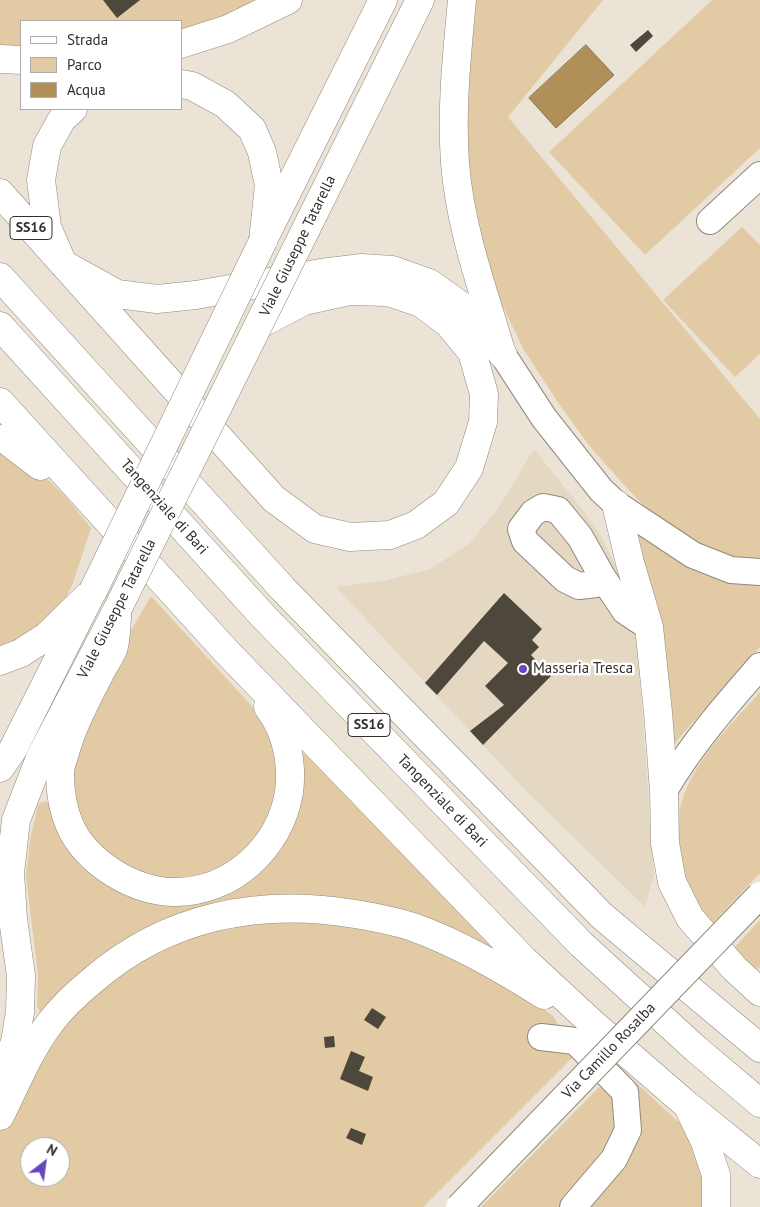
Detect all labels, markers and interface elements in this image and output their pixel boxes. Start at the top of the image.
legend [20,20,182,110]
text: Strada [67,30,108,49]
text: Parco [67,55,102,74]
text: Acqua [67,80,106,99]
street label: Viale Giuseppe Tatarella [256,173,340,319]
road number: SS16 [10,217,52,240]
street label: Tangenziale di Bari [117,456,211,558]
street label: Viale Giuseppe Tatarella [74,536,160,682]
place label: Masseria Tresca [533,660,633,678]
marker: Masseria Tresca [517,663,529,675]
road number: SS16 [348,714,390,736]
street label: Tangenziale di Bari [393,751,491,851]
street label: Via Camillo Rosalba [559,999,659,1103]
north arrow [20,1137,70,1187]
text: N [44,1140,60,1160]

